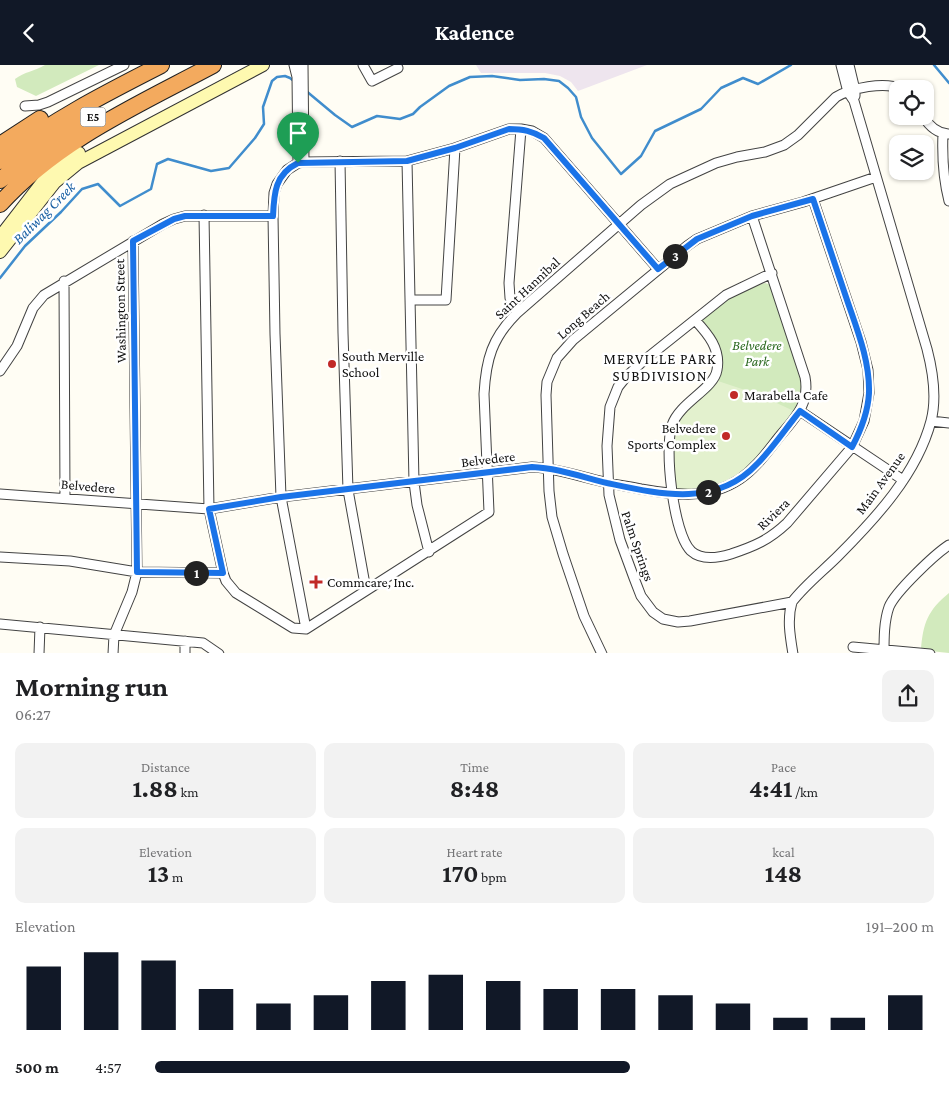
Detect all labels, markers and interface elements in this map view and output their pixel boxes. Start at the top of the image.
icon: back [15,19,43,47]
icon: search [906,19,934,47]
text: Kadence [435,20,514,45]
map controls [889,80,934,180]
button: locate [889,80,934,125]
road number: E5 [80,107,106,127]
pin [277,112,319,163]
icon: arrive [284,119,312,147]
button: layers [889,135,934,180]
water label: Baliwag Creek [10,178,80,248]
pin: 3 [662,243,688,269]
text: 3 [672,248,679,264]
street label: Saint Hannibal [491,254,563,322]
street label: Washington Street [111,258,129,363]
street label: Long Beach [553,288,613,342]
park label: Belvedere Park [732,337,782,369]
place label: South Merville School [342,348,424,380]
district label: MERVILLE PARK SUBDIVISION [603,351,717,384]
marker: South Merville School [326,358,338,370]
place label: Marabella Cafe [744,387,828,403]
marker: Marabella Cafe [728,389,740,401]
place label: Belvedere Sports Complex [628,420,716,452]
marker: Belvedere Sports Complex [720,430,732,442]
street label: Belvedere [460,448,516,470]
street label: Main Avenue [852,449,908,517]
street label: Belvedere [60,476,116,496]
pin: 2 [696,479,720,505]
text: 2 [705,484,712,500]
street label: Riviera [753,494,793,533]
street label: Palm Springs [619,509,657,583]
pin: 1 [184,561,208,585]
text: 1 [194,565,199,581]
place label: Commcare, Inc. [327,574,414,590]
marker: Commcare, Inc. [309,575,323,589]
button: share [882,670,934,722]
text: Morning run [15,671,168,702]
text: 06:27 [15,706,51,723]
text: Distance [141,759,190,775]
text: Time [460,759,489,775]
text: Pace [771,759,796,775]
text: 1.88 [133,775,178,802]
text: 8:48 [450,775,499,802]
text: 4:41 [749,775,792,802]
text: km [178,784,198,800]
text: /km [792,784,818,800]
text: Elevation [139,844,192,860]
text: Heart rate [447,844,502,860]
text: kcal [772,844,795,860]
text: 13 [148,860,169,887]
text: 170 [442,860,478,887]
text: 148 [765,860,802,887]
text: m [169,869,183,885]
text: bpm [478,869,507,885]
text: Elevation [15,918,76,935]
text: 191–200 m [866,918,934,935]
text: 500 m [15,1059,59,1076]
text: 4:57 [95,1059,121,1076]

